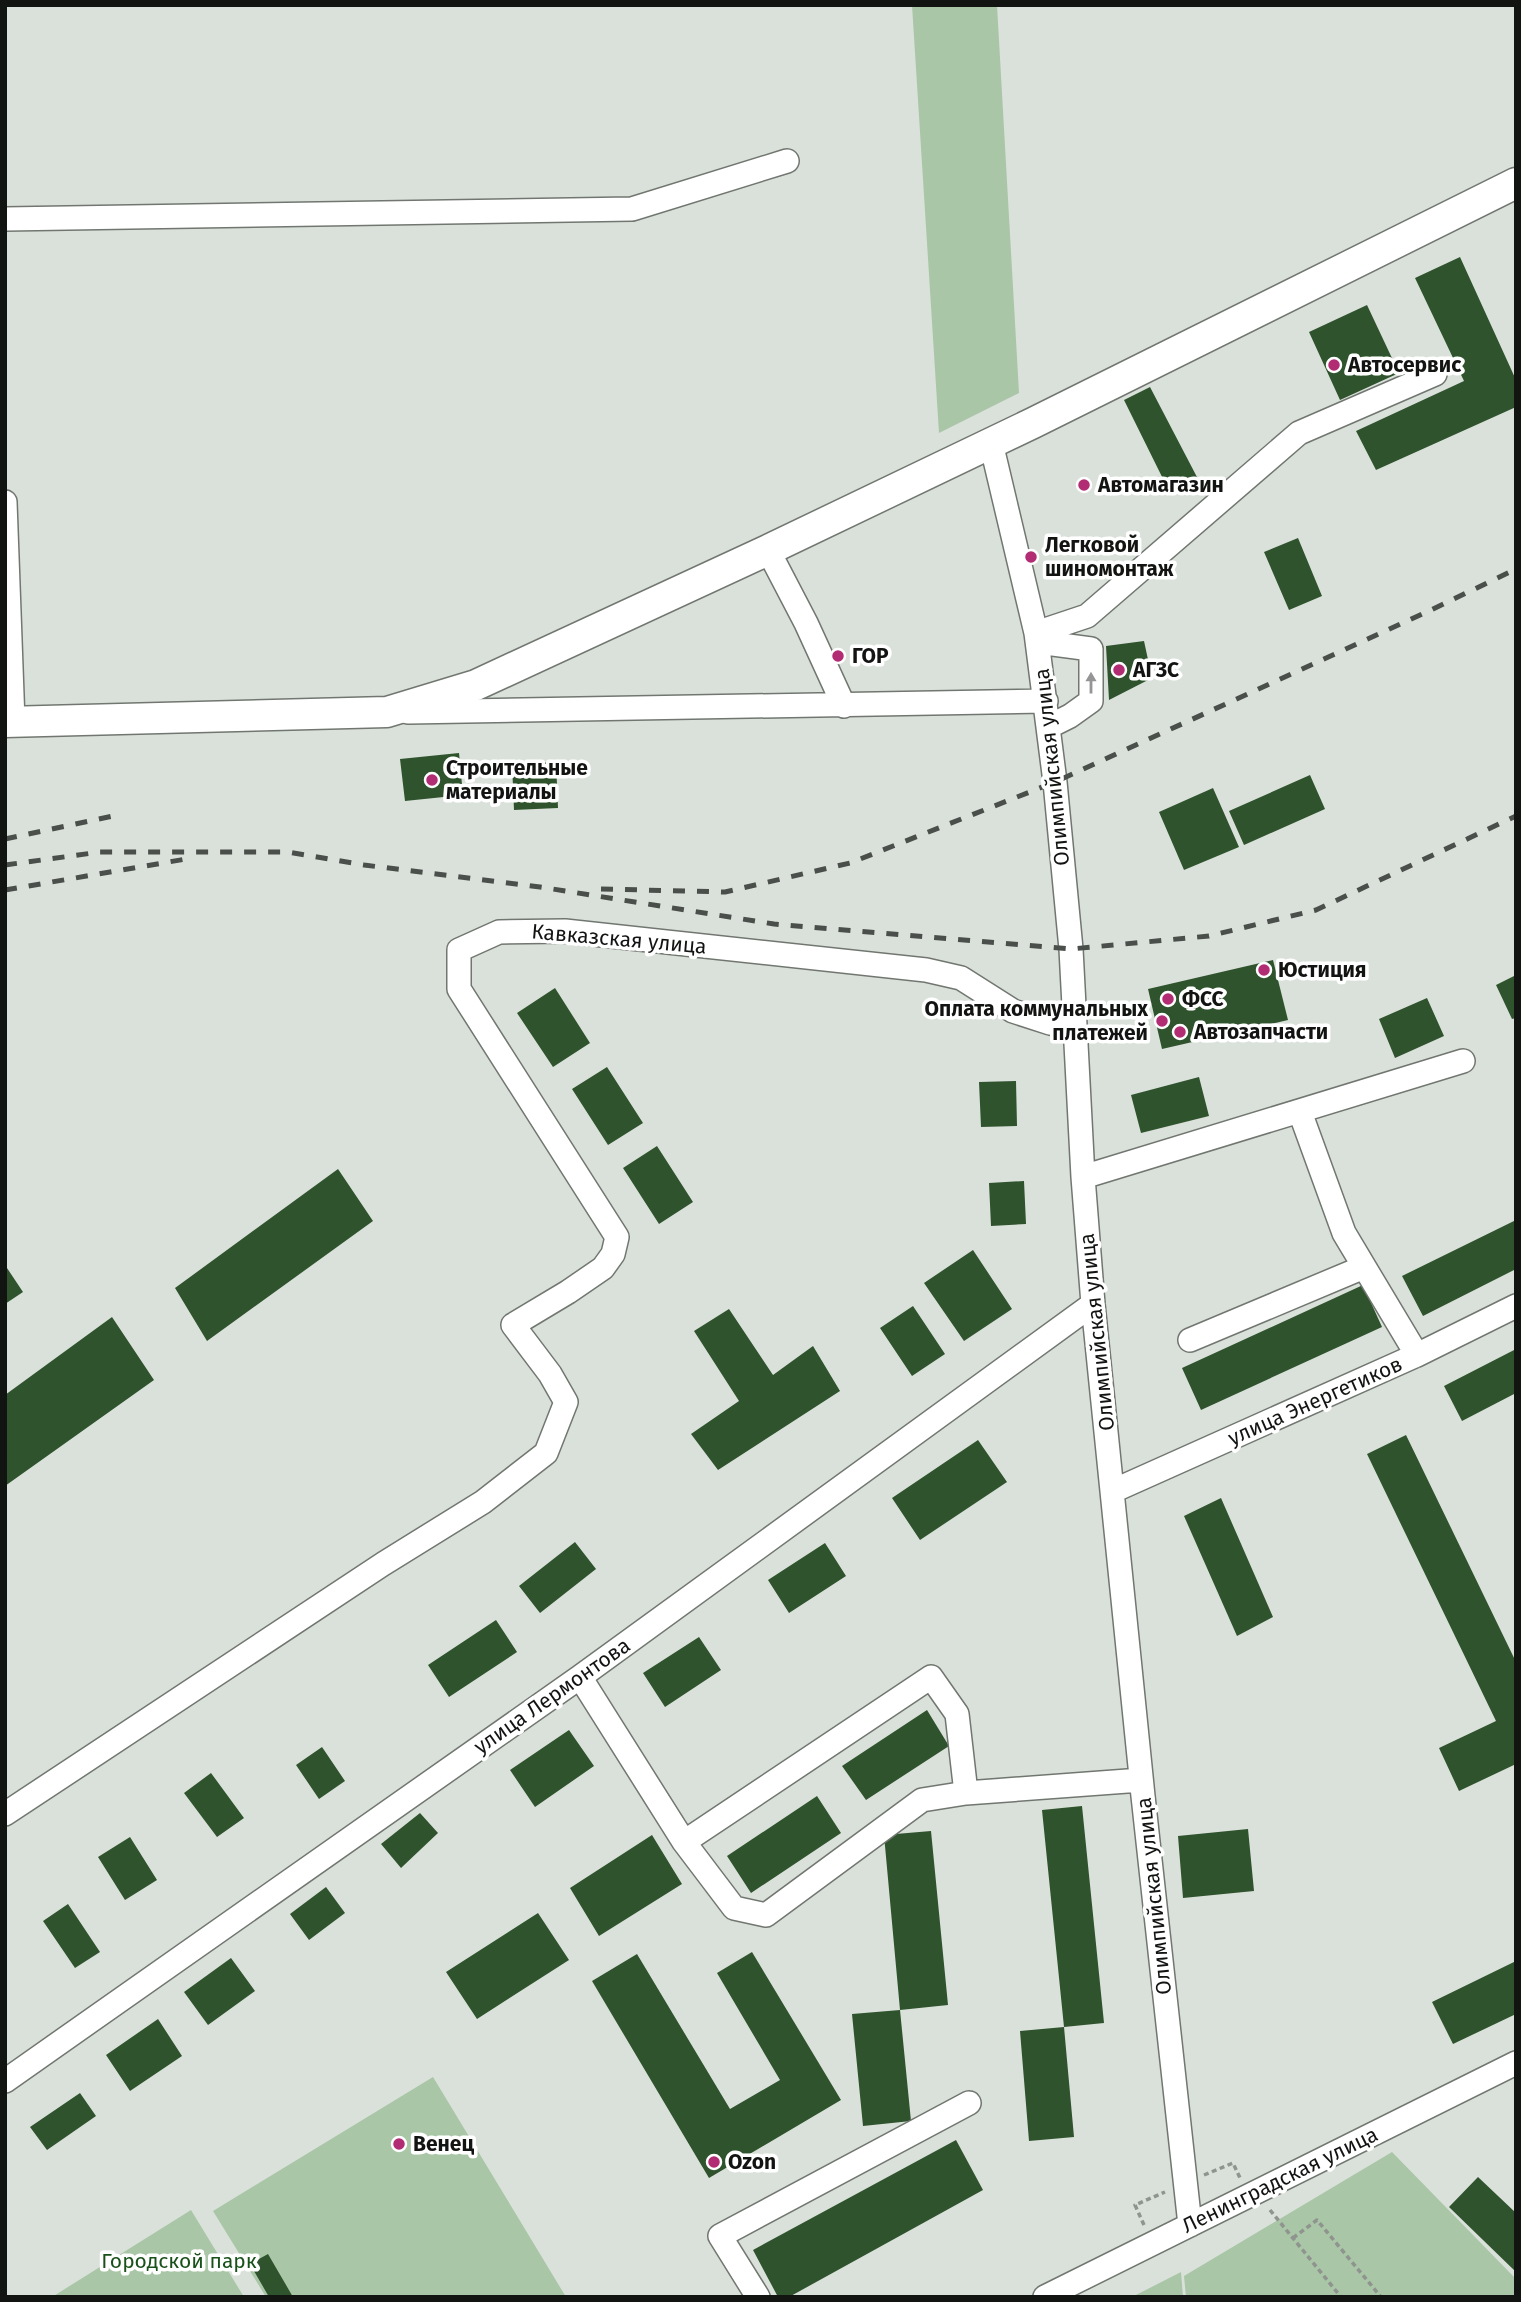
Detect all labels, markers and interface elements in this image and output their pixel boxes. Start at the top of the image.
place label: Автосервис [1347,352,1461,378]
marker: Автосервис [1326,357,1342,373]
place label: Автомагазин [1097,472,1224,498]
marker: Автомагазин [1076,477,1092,493]
place label: Легковой шиномонтаж [1045,532,1174,582]
marker: Легковой шиномонтаж [1023,549,1039,565]
place label: ГОР [852,643,889,669]
marker: ГОР [830,648,846,664]
place label: АГЗС [1132,657,1179,683]
marker: АГЗС [1111,662,1127,678]
street label: Олимпийская улица [1029,667,1075,867]
one-way arrow [1085,672,1097,694]
place label: Строительные материалы [446,755,588,805]
marker: Строительные материалы [424,772,440,788]
street label: Кавказская улица [530,918,708,960]
place label: Юстиция [1278,957,1367,983]
marker: Юстиция [1256,962,1272,978]
place label: ФСС [1182,986,1224,1012]
marker: ФСС [1160,991,1176,1007]
place label: Оплата коммунальных платежей [924,996,1148,1046]
marker: Оплата коммунальных платежей [1154,1013,1170,1029]
place label: Автозапчасти [1193,1019,1328,1045]
marker: Автозапчасти [1172,1024,1188,1040]
street label: Олимпийская улица [1074,1232,1120,1432]
street label: улица Энергетиков [1224,1351,1406,1451]
street label: улица Лермонтова [469,1632,635,1760]
street label: Олимпийская улица [1131,1796,1177,1996]
street label: Ленинградская улица [1178,2121,1382,2239]
place label: Венец [413,2131,474,2157]
marker: Венец [391,2136,407,2152]
place label: Ozon [728,2149,776,2175]
marker: Ozon [706,2154,722,2170]
park label: Городской парк [101,2248,257,2274]

